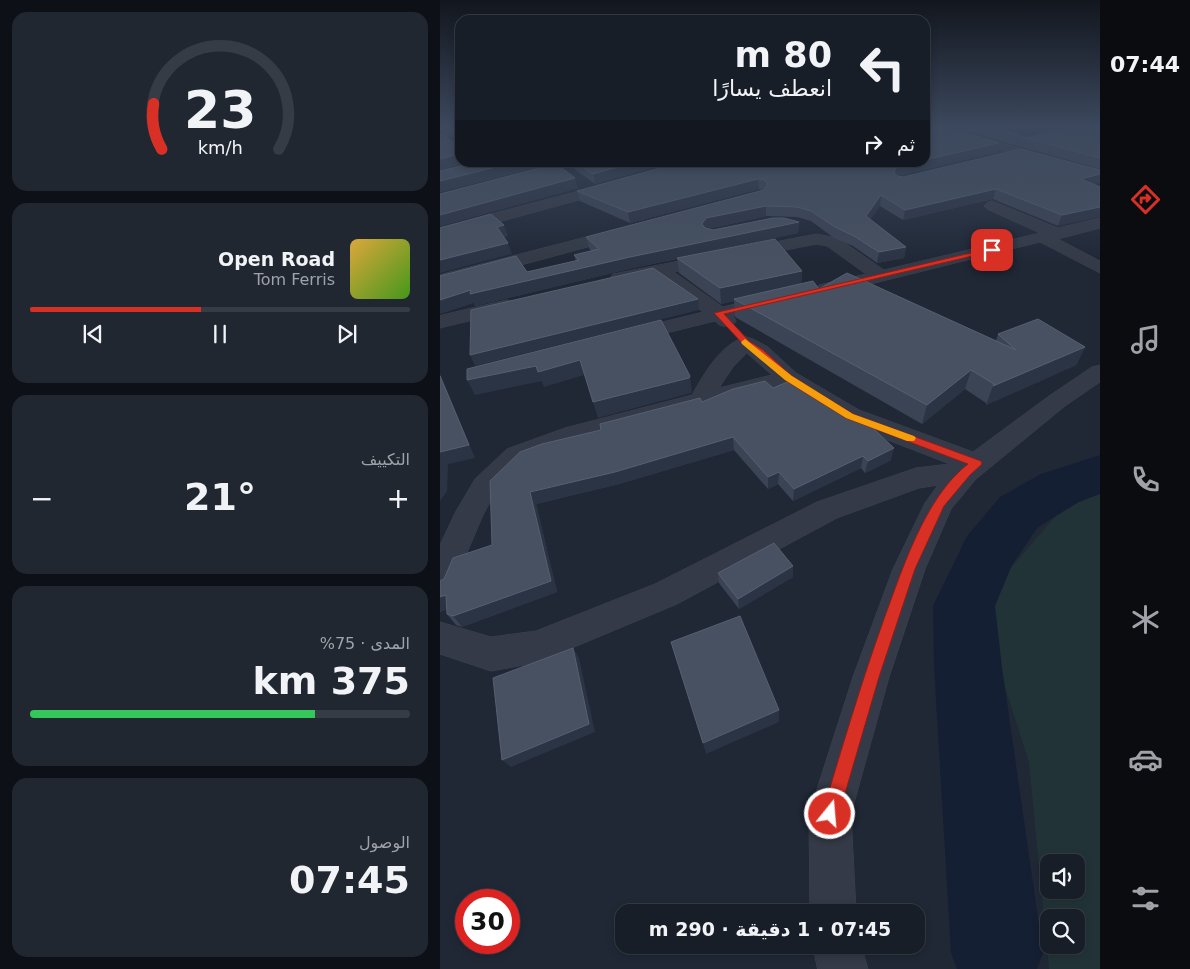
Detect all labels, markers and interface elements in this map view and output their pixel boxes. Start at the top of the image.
text: 80 m [735,35,832,75]
icon: left [850,35,915,100]
text: 07:44 [1110,52,1180,77]
text: انعطف يسارًا [712,76,832,101]
text: 23 [184,80,256,140]
icon: right [859,130,887,158]
text: ثم [897,133,915,155]
text: km/h [197,137,243,158]
icon: directions [1128,182,1163,217]
pin [971,229,1013,271]
icon: arrive [978,236,1006,264]
text: Open Road [218,248,335,270]
text: Tom Ferris [254,270,335,289]
icon: previous [79,320,107,348]
icon: pause [206,320,234,348]
icon: next [333,320,361,348]
icon: music [1128,322,1163,357]
text: التكييف [361,450,410,469]
icon: phone [1128,462,1163,497]
text: 21° [184,475,256,519]
text: − [30,482,53,515]
text: + [387,482,410,515]
icon: climate [1128,602,1163,637]
text: المدى · 75% [320,634,410,653]
text: 375 km [253,659,410,703]
icon: car [1128,742,1163,777]
position arrow [803,787,855,839]
text: الوصول [359,833,410,852]
map controls [1040,854,1085,954]
button: sound [1040,854,1085,899]
text: 07:45 [289,858,410,902]
icon: filters [1128,881,1163,916]
speed limit sign: 30 [455,889,520,954]
button: search [1040,909,1085,954]
text: 07:45 · 1 دقيقة · 290 m [649,918,891,940]

